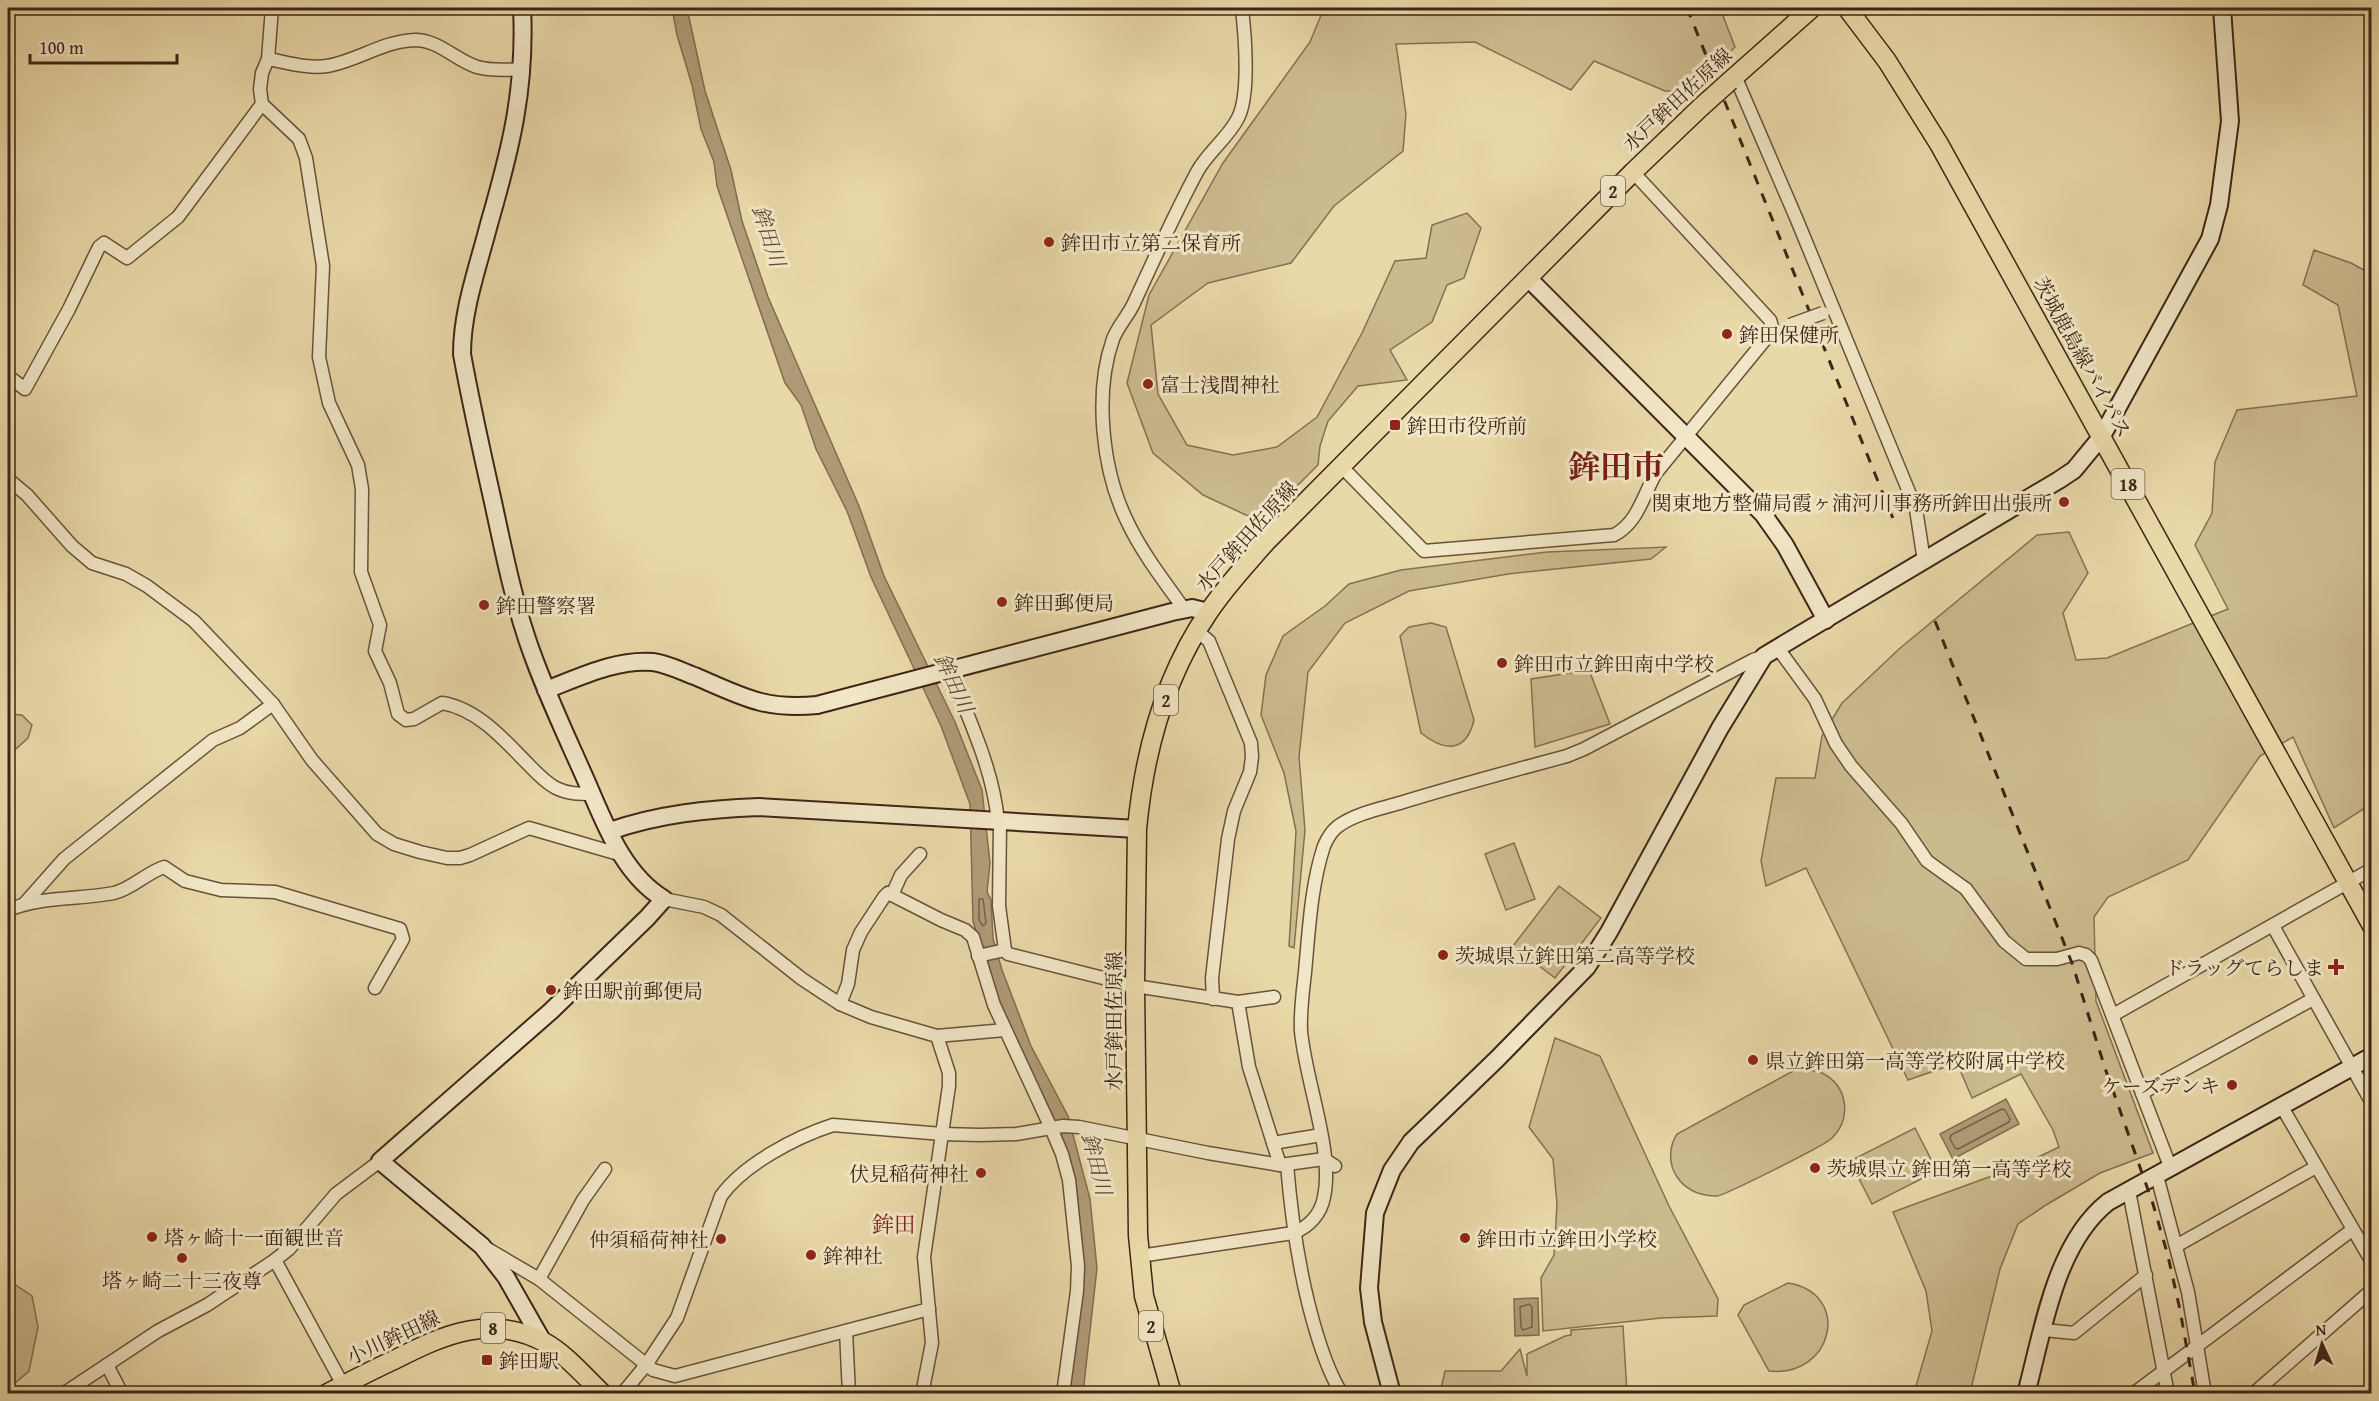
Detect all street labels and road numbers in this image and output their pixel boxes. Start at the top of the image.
street label: 水戸鉾田佐原線 [1616,41,1738,157]
road number: 2 [1601,176,1625,206]
street label: 茨城鹿島線バイパス [2027,271,2139,443]
road number: 18 [2112,469,2144,499]
street label: 水戸鉾田佐原線 [1188,474,1304,598]
road number: 2 [1154,685,1178,715]
street label: 水戸鉾田佐原線 [1099,951,1128,1091]
street label: 小川鉾田線 [342,1303,444,1371]
road number: 2 [1139,1311,1163,1341]
road number: 8 [481,1313,505,1343]

